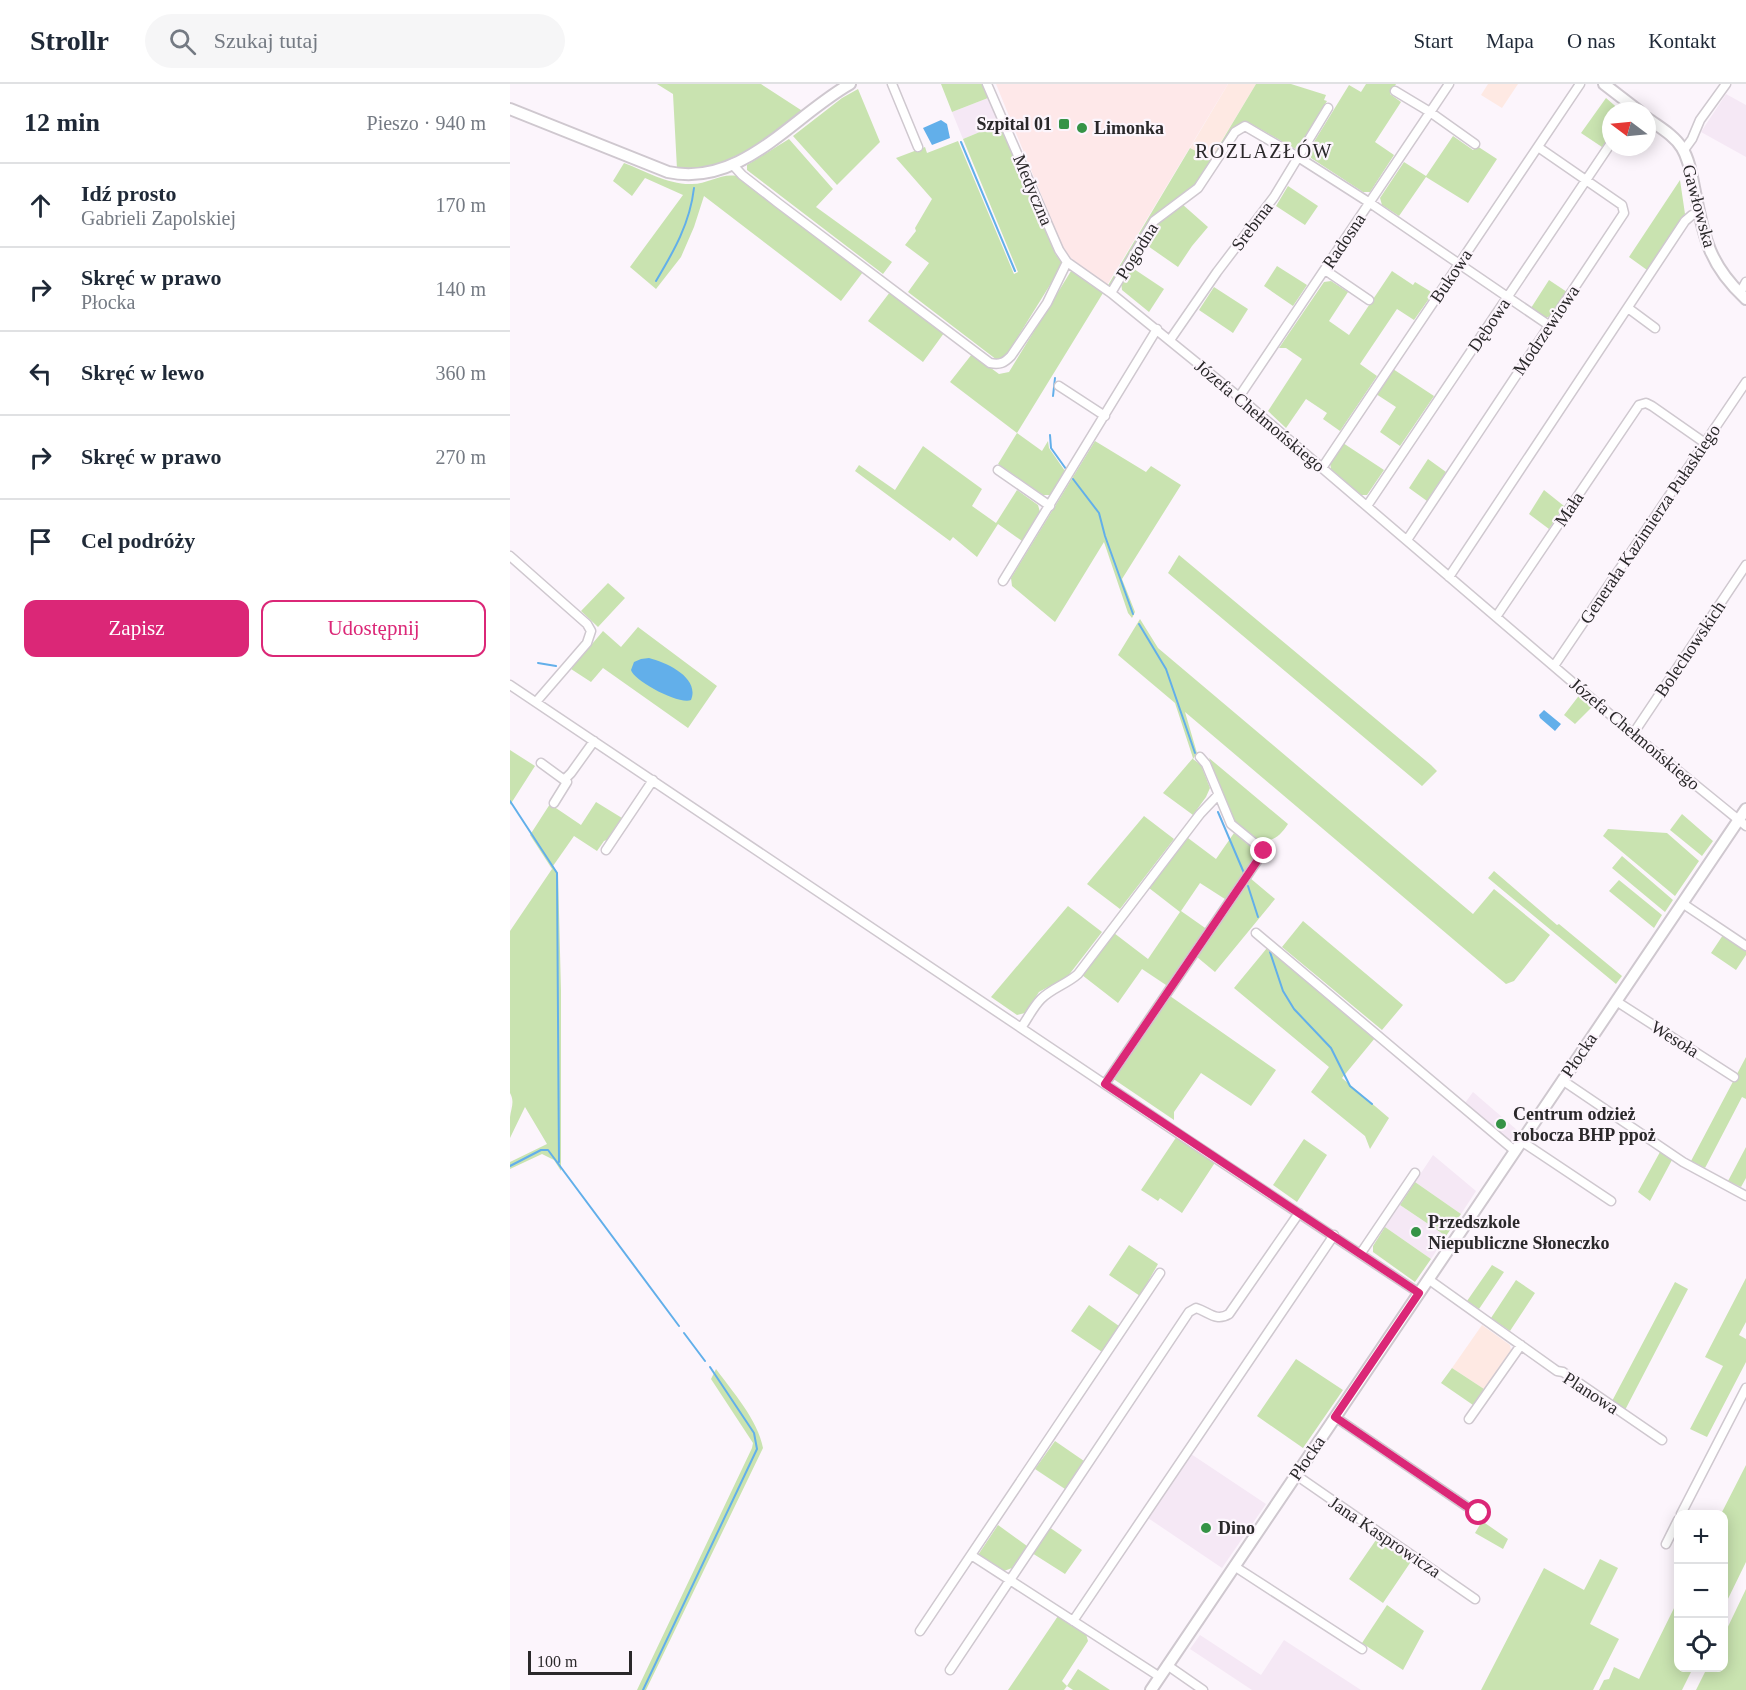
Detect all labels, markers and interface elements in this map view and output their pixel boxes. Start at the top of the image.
search box [145,14,565,68]
text: Strollr [30,25,109,56]
icon: search [166,25,199,58]
text: Szukaj tutaj [214,28,318,53]
text: Start [1413,29,1453,53]
text: Mapa [1486,29,1534,53]
text: O nas [1567,29,1615,53]
text: Kontakt [1648,29,1716,53]
north arrow [1602,102,1656,156]
text: 12 min [24,108,100,137]
text: Pieszo · 940 m [367,112,486,134]
place label: Szpital 01 [976,114,1052,134]
marker: Szpital 01 [1057,117,1071,131]
place label: Limonka [1094,118,1164,138]
marker: Limonka [1075,121,1089,135]
district label: ROZLAZŁÓW [1195,139,1333,162]
street label: Medyczna [1009,152,1057,228]
street label: Gawłowska [1678,162,1720,250]
text: Idź prosto [81,181,177,206]
icon: ahead [24,189,57,222]
text: 170 m [435,194,486,216]
street label: Srebrna [1227,198,1277,254]
text: Gabrieli Zapolskiej [81,207,236,229]
street label: Radosna [1318,210,1370,272]
street label: Pogodna [1112,219,1162,283]
street label: Bukowa [1426,246,1476,306]
text: Skręć w prawo [81,265,222,290]
icon: right [24,273,57,306]
text: 140 m [435,278,486,300]
street label: Modrzewiowa [1509,281,1583,379]
text: Płocka [81,291,135,313]
street label: Dębowa [1464,295,1514,355]
street label: Józefa Chełmońskiego [1191,356,1329,476]
icon: left [24,357,57,390]
text: Skręć w lewo [81,360,204,385]
text: 360 m [435,362,486,384]
street label: Generała Kazimierza Pułaskiego [1576,421,1724,627]
icon: right [24,441,57,474]
text: Skręć w prawo [81,444,222,469]
text: 270 m [435,446,486,468]
street label: Mała [1550,488,1588,530]
icon: arrive [24,525,57,558]
text: Cel podróży [81,528,195,553]
street label: Bolechowskich [1651,597,1729,701]
button: Zapisz [24,600,249,657]
button: Udostępnij [261,600,486,657]
street label: Józefa Chełmońskiego [1566,674,1704,794]
route end [1250,837,1276,863]
street label: Wesoła [1647,1017,1703,1061]
street label: Płocka [1557,1029,1601,1081]
place label: Centrum odzież robocza BHP ppoż [1513,1104,1656,1145]
marker: Centrum odzież robocza BHP ppoż [1494,1117,1508,1131]
place label: Przedszkole Niepubliczne Słoneczko [1428,1212,1610,1253]
marker: Przedszkole Niepubliczne Słoneczko [1409,1225,1423,1239]
street label: Planowa [1560,1368,1622,1418]
street label: Płocka [1285,1432,1329,1484]
street label: Jana Kasprowicza [1325,1492,1445,1582]
route start [1465,1499,1491,1525]
map controls [1674,1510,1728,1672]
button: + [1674,1510,1728,1564]
place label: Dino [1218,1518,1255,1538]
marker: Dino [1199,1521,1213,1535]
button: − [1674,1564,1728,1618]
button: locate [1674,1618,1728,1672]
scale bar [528,1648,632,1676]
text: 100 m [537,1653,577,1670]

